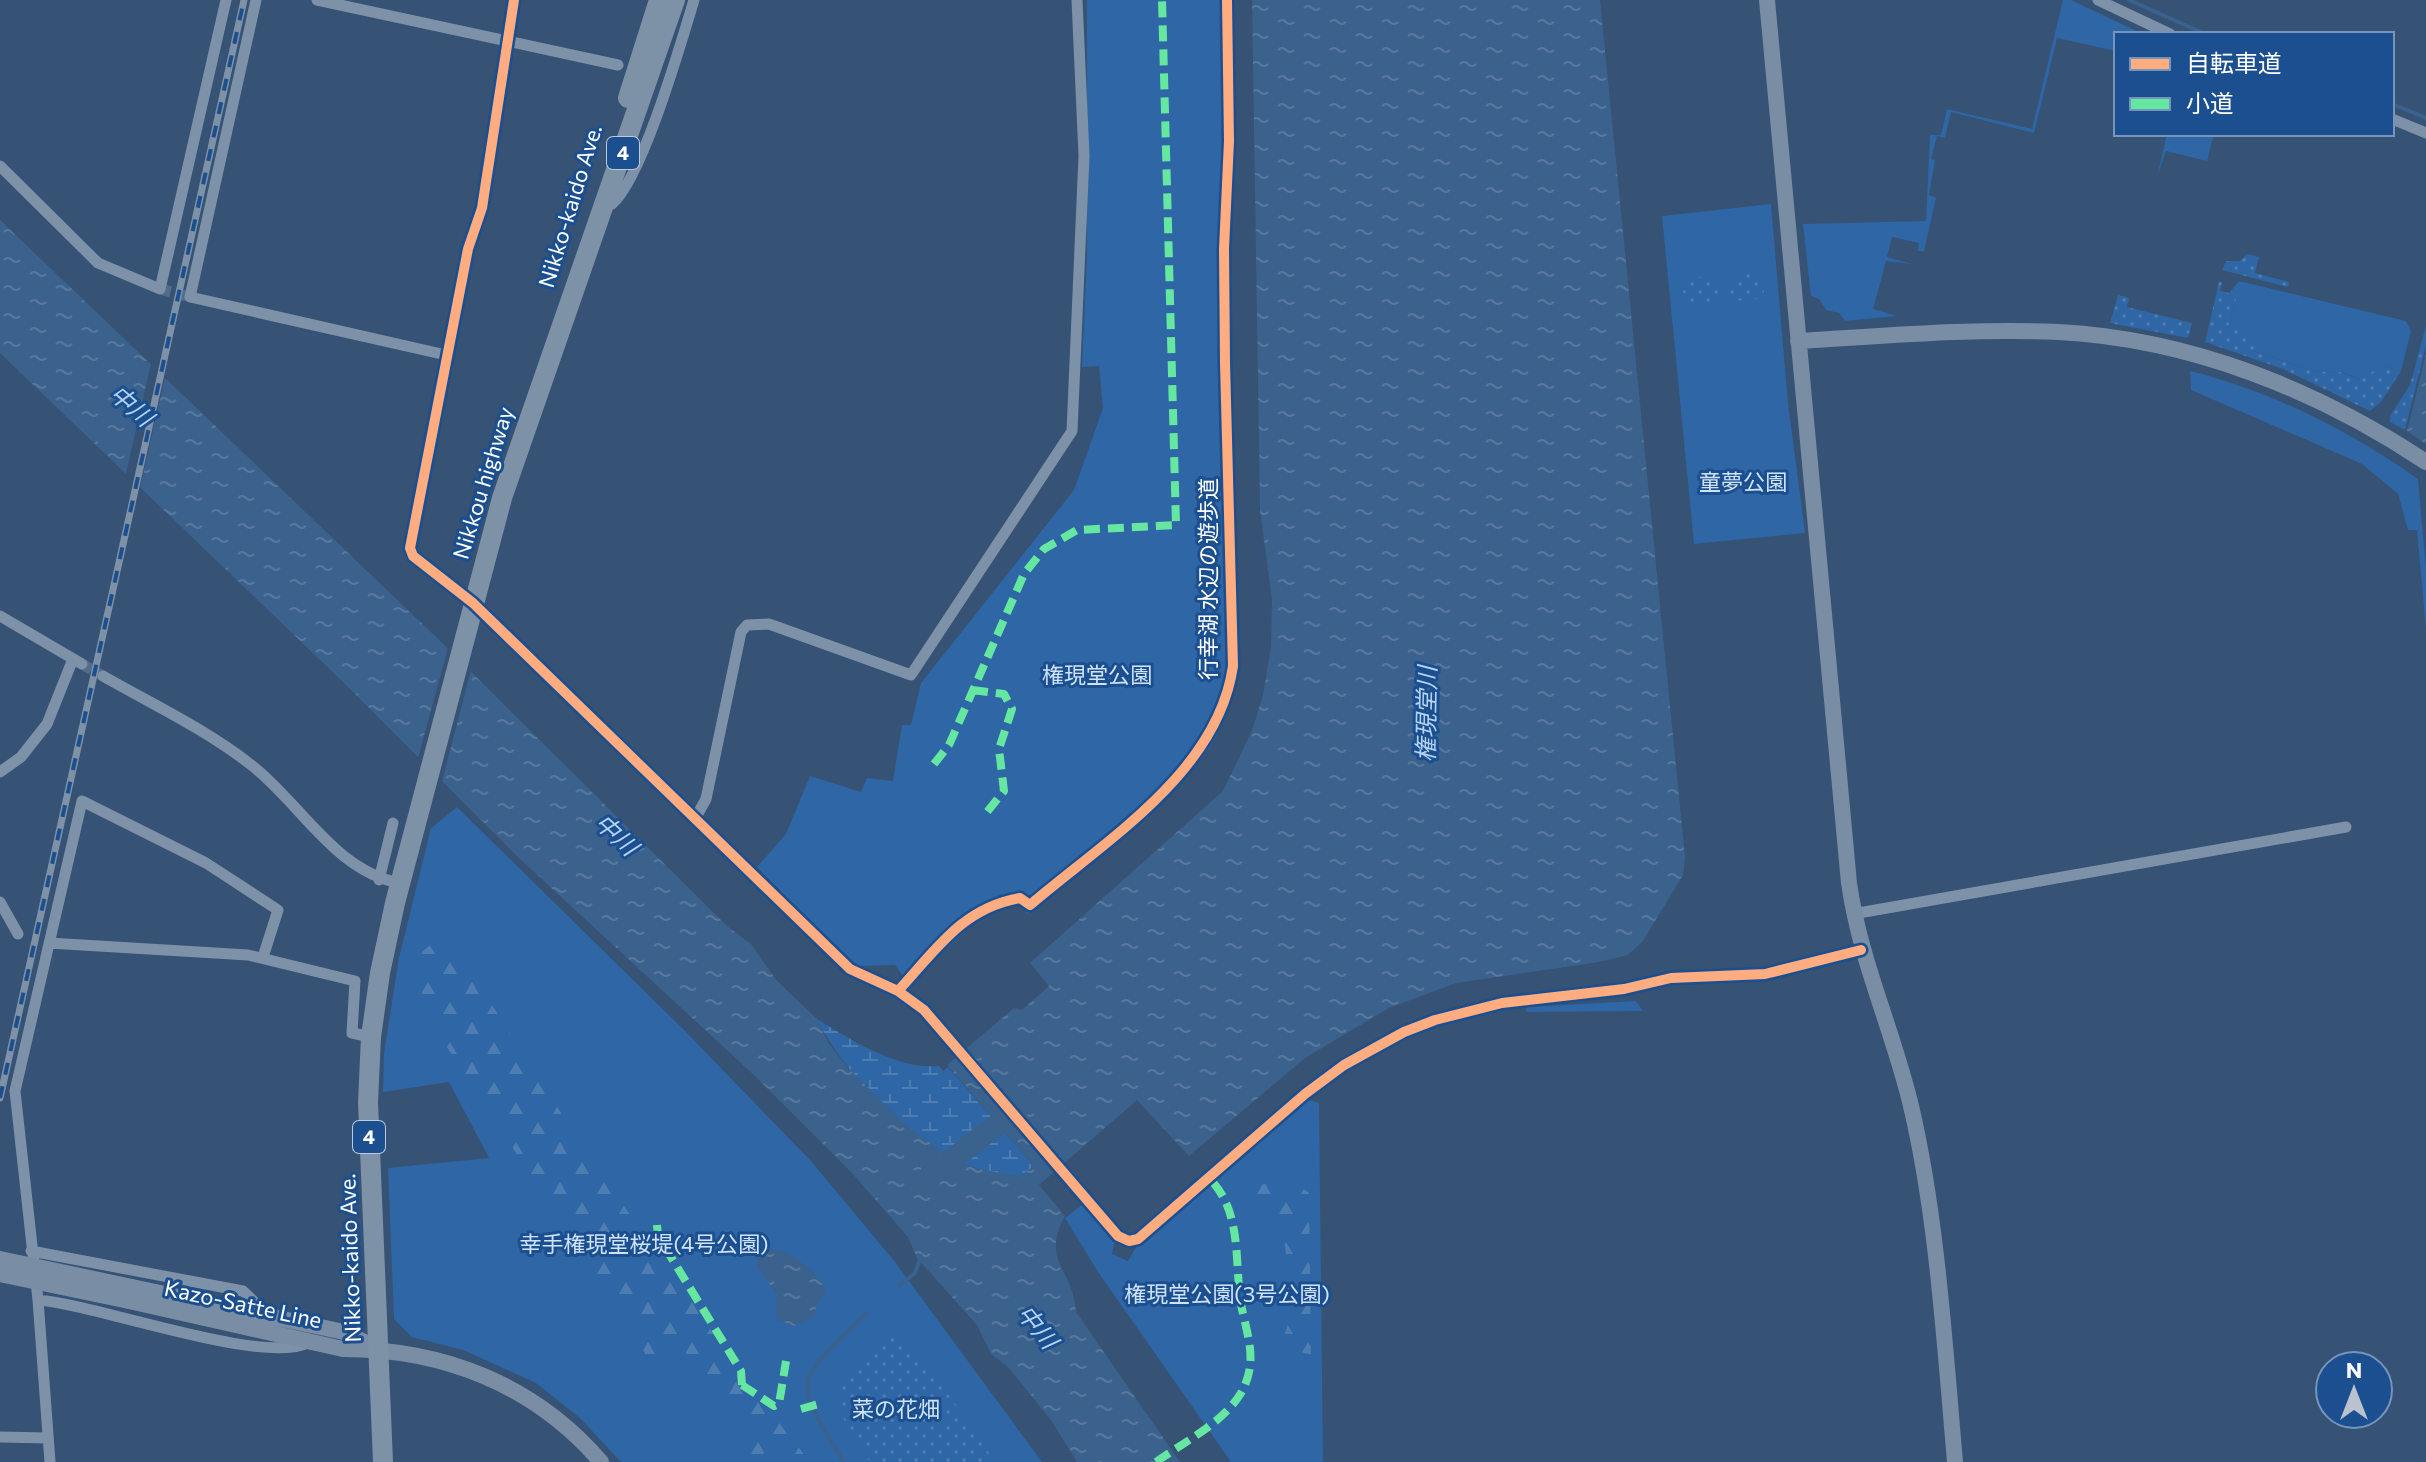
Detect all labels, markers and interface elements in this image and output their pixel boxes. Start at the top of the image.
legend [2114,32,2394,136]
text: 自転車道 [2186,48,2282,77]
text: 小道 [2186,88,2234,117]
street label: Nikko-kaido Ave. [532,121,607,291]
road number: 4 [607,137,639,169]
water label: 中川 [104,378,162,434]
street label: Nikkou highway [447,403,519,562]
park label: 童夢公園 [1699,468,1787,495]
street label: 行幸湖 水辺の遊歩道 [1194,478,1221,680]
park label: 権現堂公園 [1042,661,1152,688]
water label: 権現堂川 [1410,663,1441,762]
water label: 中川 [590,807,647,863]
road number: 4 [353,1121,385,1153]
street label: Nikko-kaido Ave. [333,1173,366,1343]
park label: 幸手権現堂桜堤(4号公園) [519,1230,769,1257]
street label: Kazo-Satte Line [162,1274,324,1333]
park label: 権現堂公園(3号公園) [1124,1280,1330,1307]
water label: 中川 [1012,1298,1066,1356]
north arrow [2314,1350,2394,1430]
text: N [2346,1356,2362,1383]
park label: 菜の花畑 [852,1395,940,1422]

